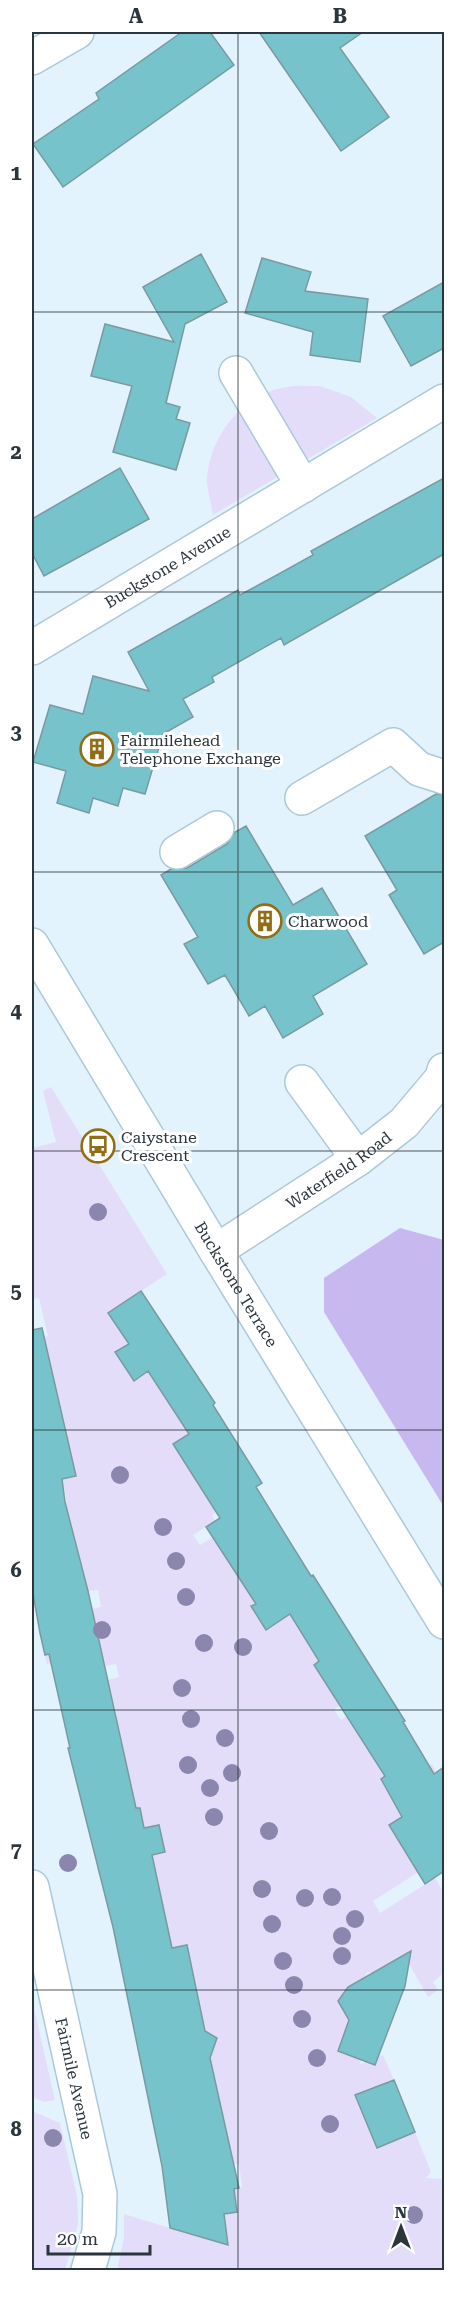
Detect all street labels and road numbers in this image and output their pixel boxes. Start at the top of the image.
street label: Buckstone Avenue [101,522,234,612]
street label: Waterfield Road [282,1127,395,1213]
street label: Buckstone Terrace [191,1218,282,1351]
street label: Fairmile Avenue [52,2016,97,2141]

